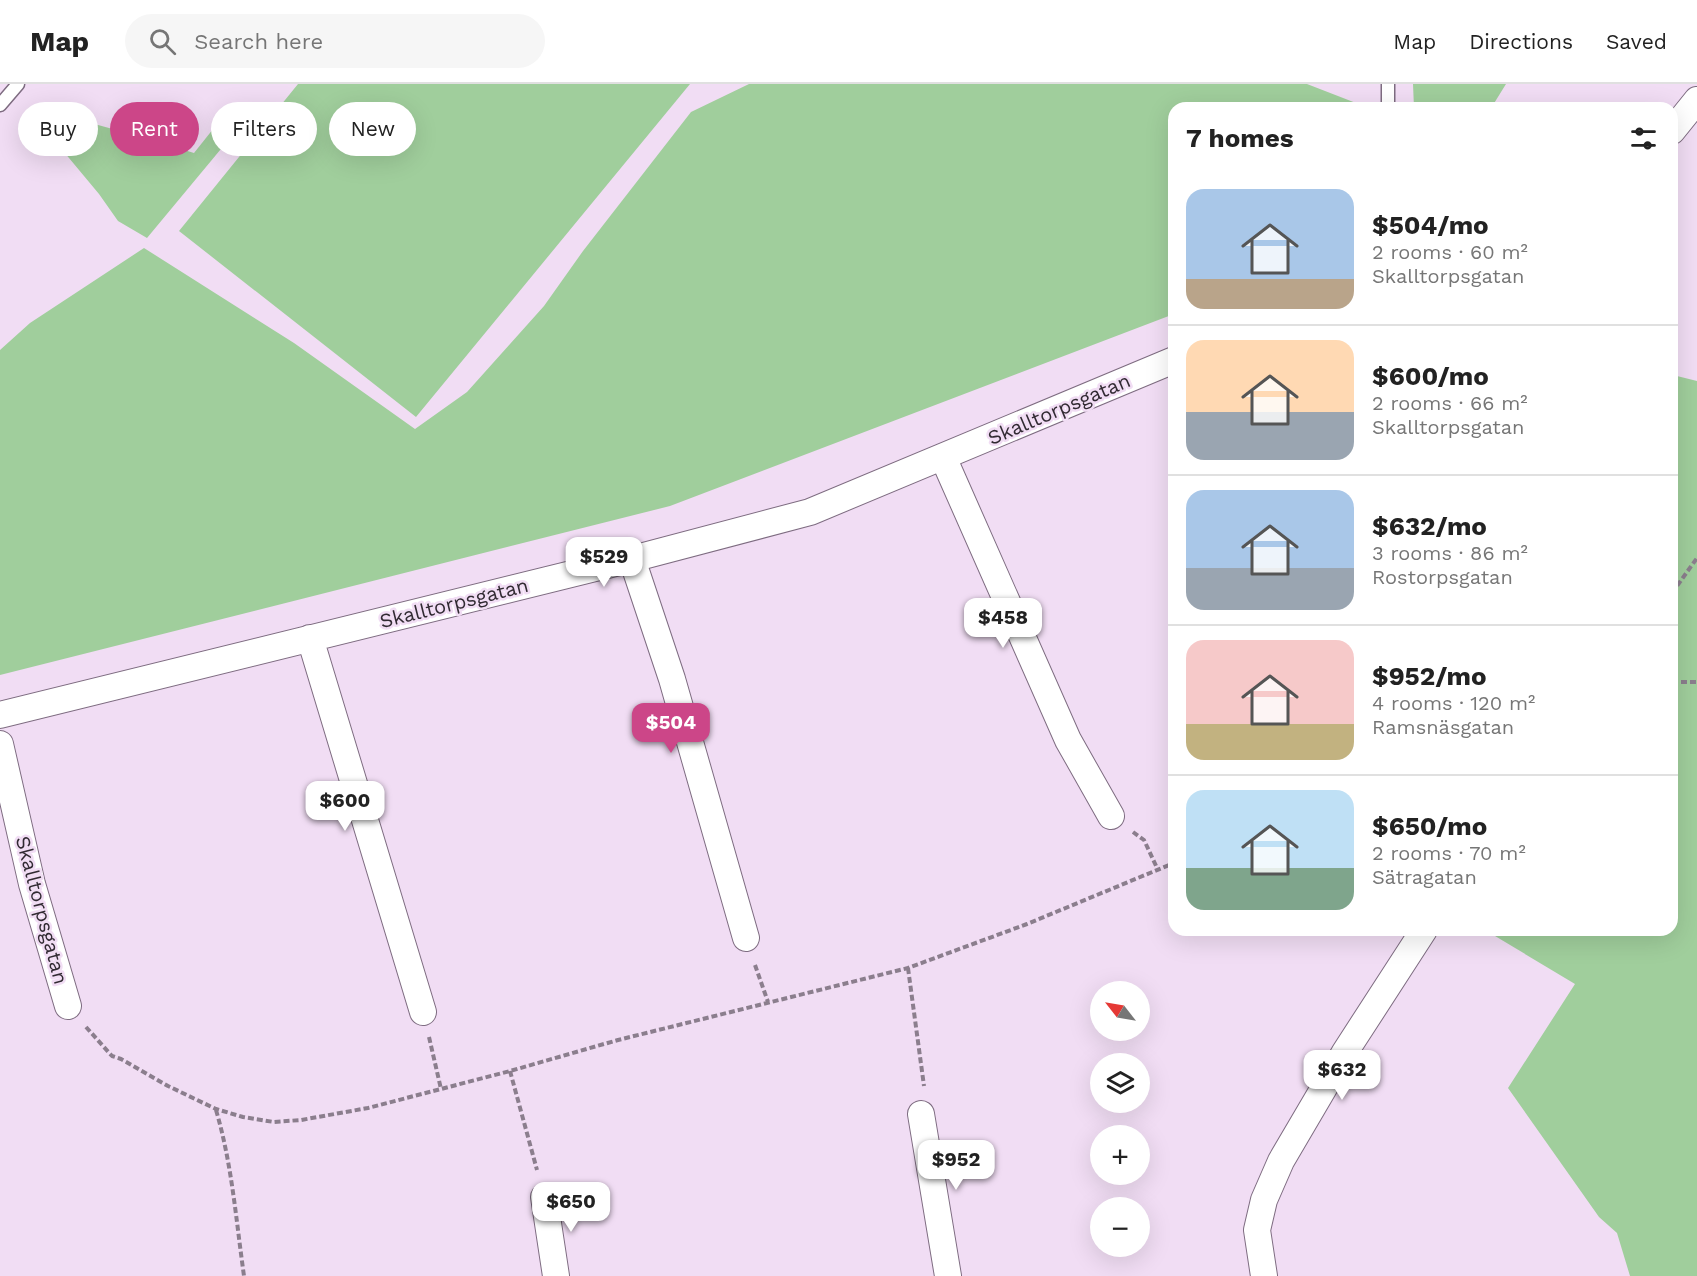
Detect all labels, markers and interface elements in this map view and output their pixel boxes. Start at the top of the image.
search box [125,14,545,68]
text: Map [30,25,89,58]
icon: search [146,25,179,58]
text: Search here [194,29,323,54]
text: Map [1393,29,1436,54]
text: Directions [1469,29,1573,54]
text: Saved [1606,29,1667,54]
chip: Buy [18,102,98,156]
chip: Rent [110,102,199,156]
chip: Filters [211,102,317,156]
chip: New [329,102,416,156]
icon: filters [1627,122,1660,155]
text: 7 homes [1186,123,1294,153]
text: $504/mo [1372,210,1489,240]
icon: home [1234,213,1306,285]
text: 2 rooms · 60 m² [1372,240,1528,264]
text: Skalltorpsgatan [1372,264,1524,288]
text: $600/mo [1372,361,1489,391]
icon: home [1234,364,1306,436]
street label: Skalltorpsgatan [984,368,1134,450]
text: 2 rooms · 66 m² [1372,391,1528,415]
text: Skalltorpsgatan [1372,415,1524,439]
text: $632/mo [1372,511,1487,541]
icon: home [1234,514,1306,586]
pin: $529 [568,537,640,588]
text: 3 rooms · 86 m² [1372,541,1528,565]
text: $529 [580,544,628,568]
text: Rostorpsgatan [1372,565,1513,589]
street label: Skalltorpsgatan [377,573,531,633]
pin: $458 [967,598,1039,649]
text: $458 [978,605,1028,629]
text: $952/mo [1372,661,1487,691]
icon: home [1234,664,1306,736]
text: 4 rooms · 120 m² [1372,691,1535,715]
pin: $504 [635,703,707,754]
text: $504 [646,710,696,734]
text: Ramsnäsgatan [1372,715,1514,739]
pin: $600 [309,781,381,832]
text: $600 [320,788,370,812]
text: $650/mo [1372,811,1487,841]
icon: home [1234,814,1306,886]
street label: Skalltorpsgatan [11,833,73,987]
text: 2 rooms · 70 m² [1372,841,1526,865]
text: Sätragatan [1372,865,1477,889]
north arrow [1090,981,1150,1041]
map controls [1090,981,1150,1257]
pin: $632 [1306,1050,1378,1101]
button: layers [1090,1053,1150,1113]
text: $632 [1318,1057,1366,1081]
button: + [1090,1125,1150,1185]
pin: $952 [920,1140,992,1191]
text: $952 [932,1147,980,1171]
pin: $650 [535,1182,607,1233]
text: $650 [546,1189,596,1213]
button: − [1090,1197,1150,1257]

